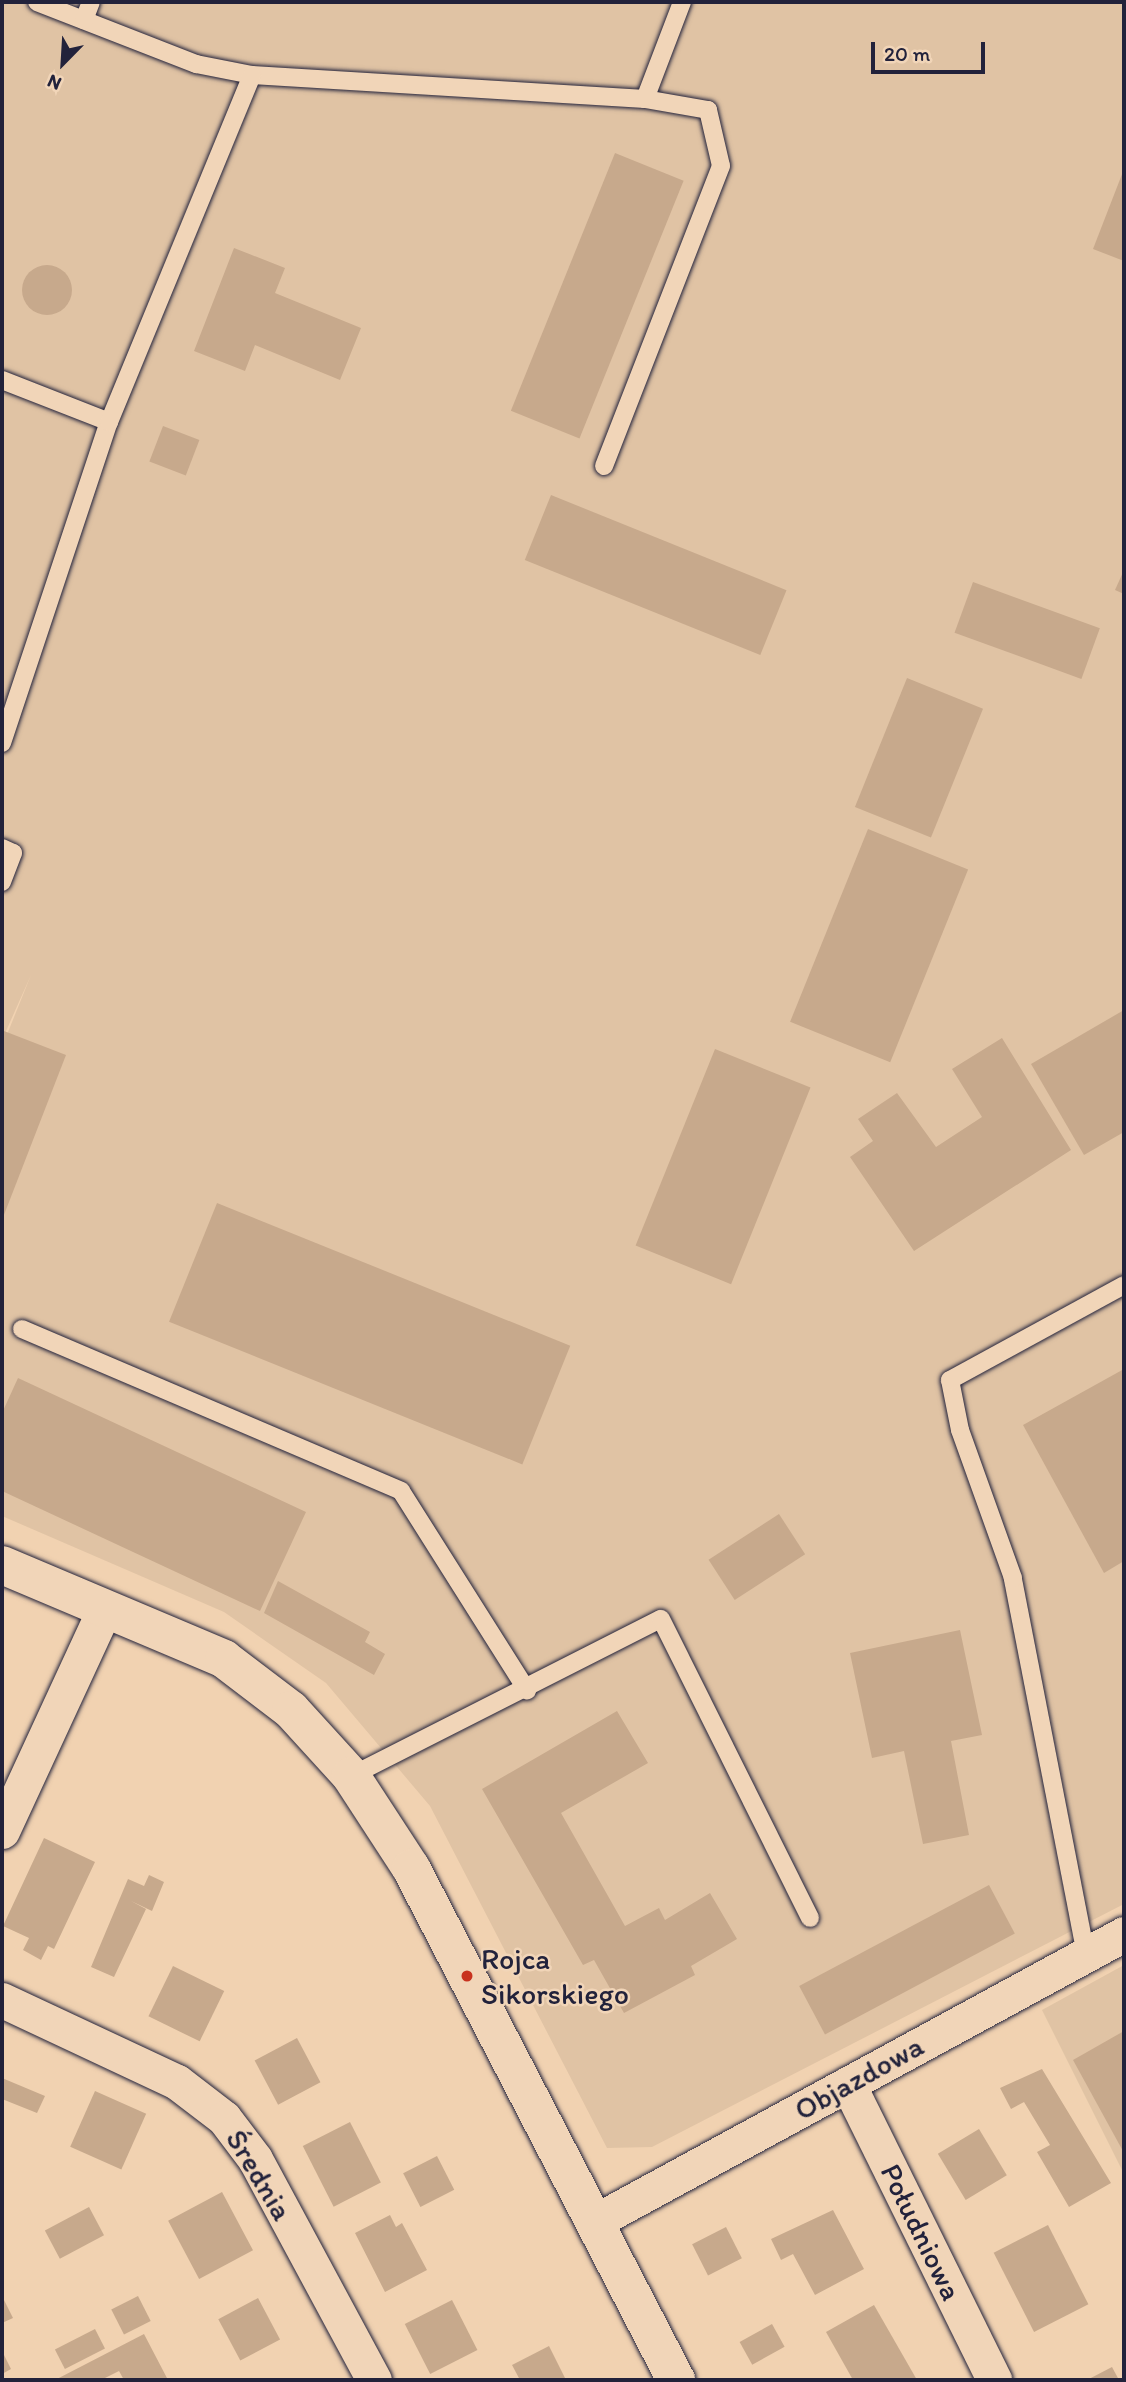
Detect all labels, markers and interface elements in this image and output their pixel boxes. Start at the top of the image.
north arrow [28,28,98,98]
scale bar [874,28,988,72]
text: 20 m [884,41,930,66]
text: N [44,70,65,96]
place label: Rojca Sikorskiego [481,1941,629,2011]
marker: Rojca Sikorskiego [459,1968,475,1984]
street label: Objazdowa [788,2028,930,2128]
street label: Średnia [218,2123,300,2227]
street label: Południowa [873,2158,969,2306]

